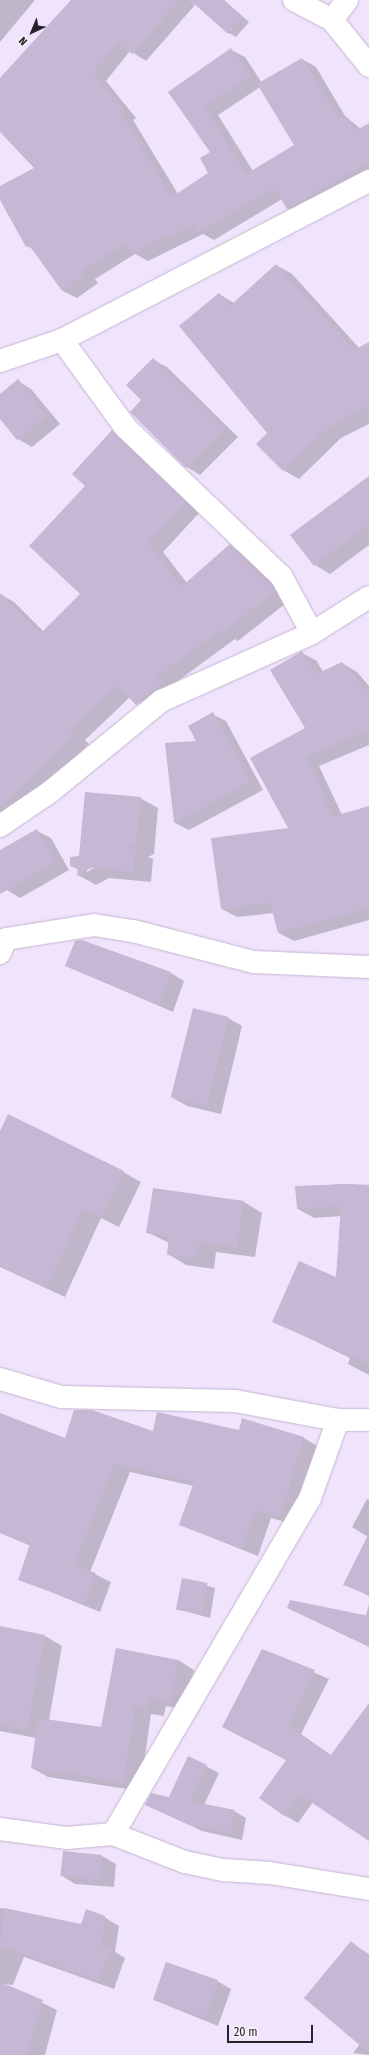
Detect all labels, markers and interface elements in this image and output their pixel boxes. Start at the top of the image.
north arrow [12,12,52,52]
text: N [16,34,30,48]
scale bar [229,2017,315,2043]
text: 20 m [234,2025,258,2039]

